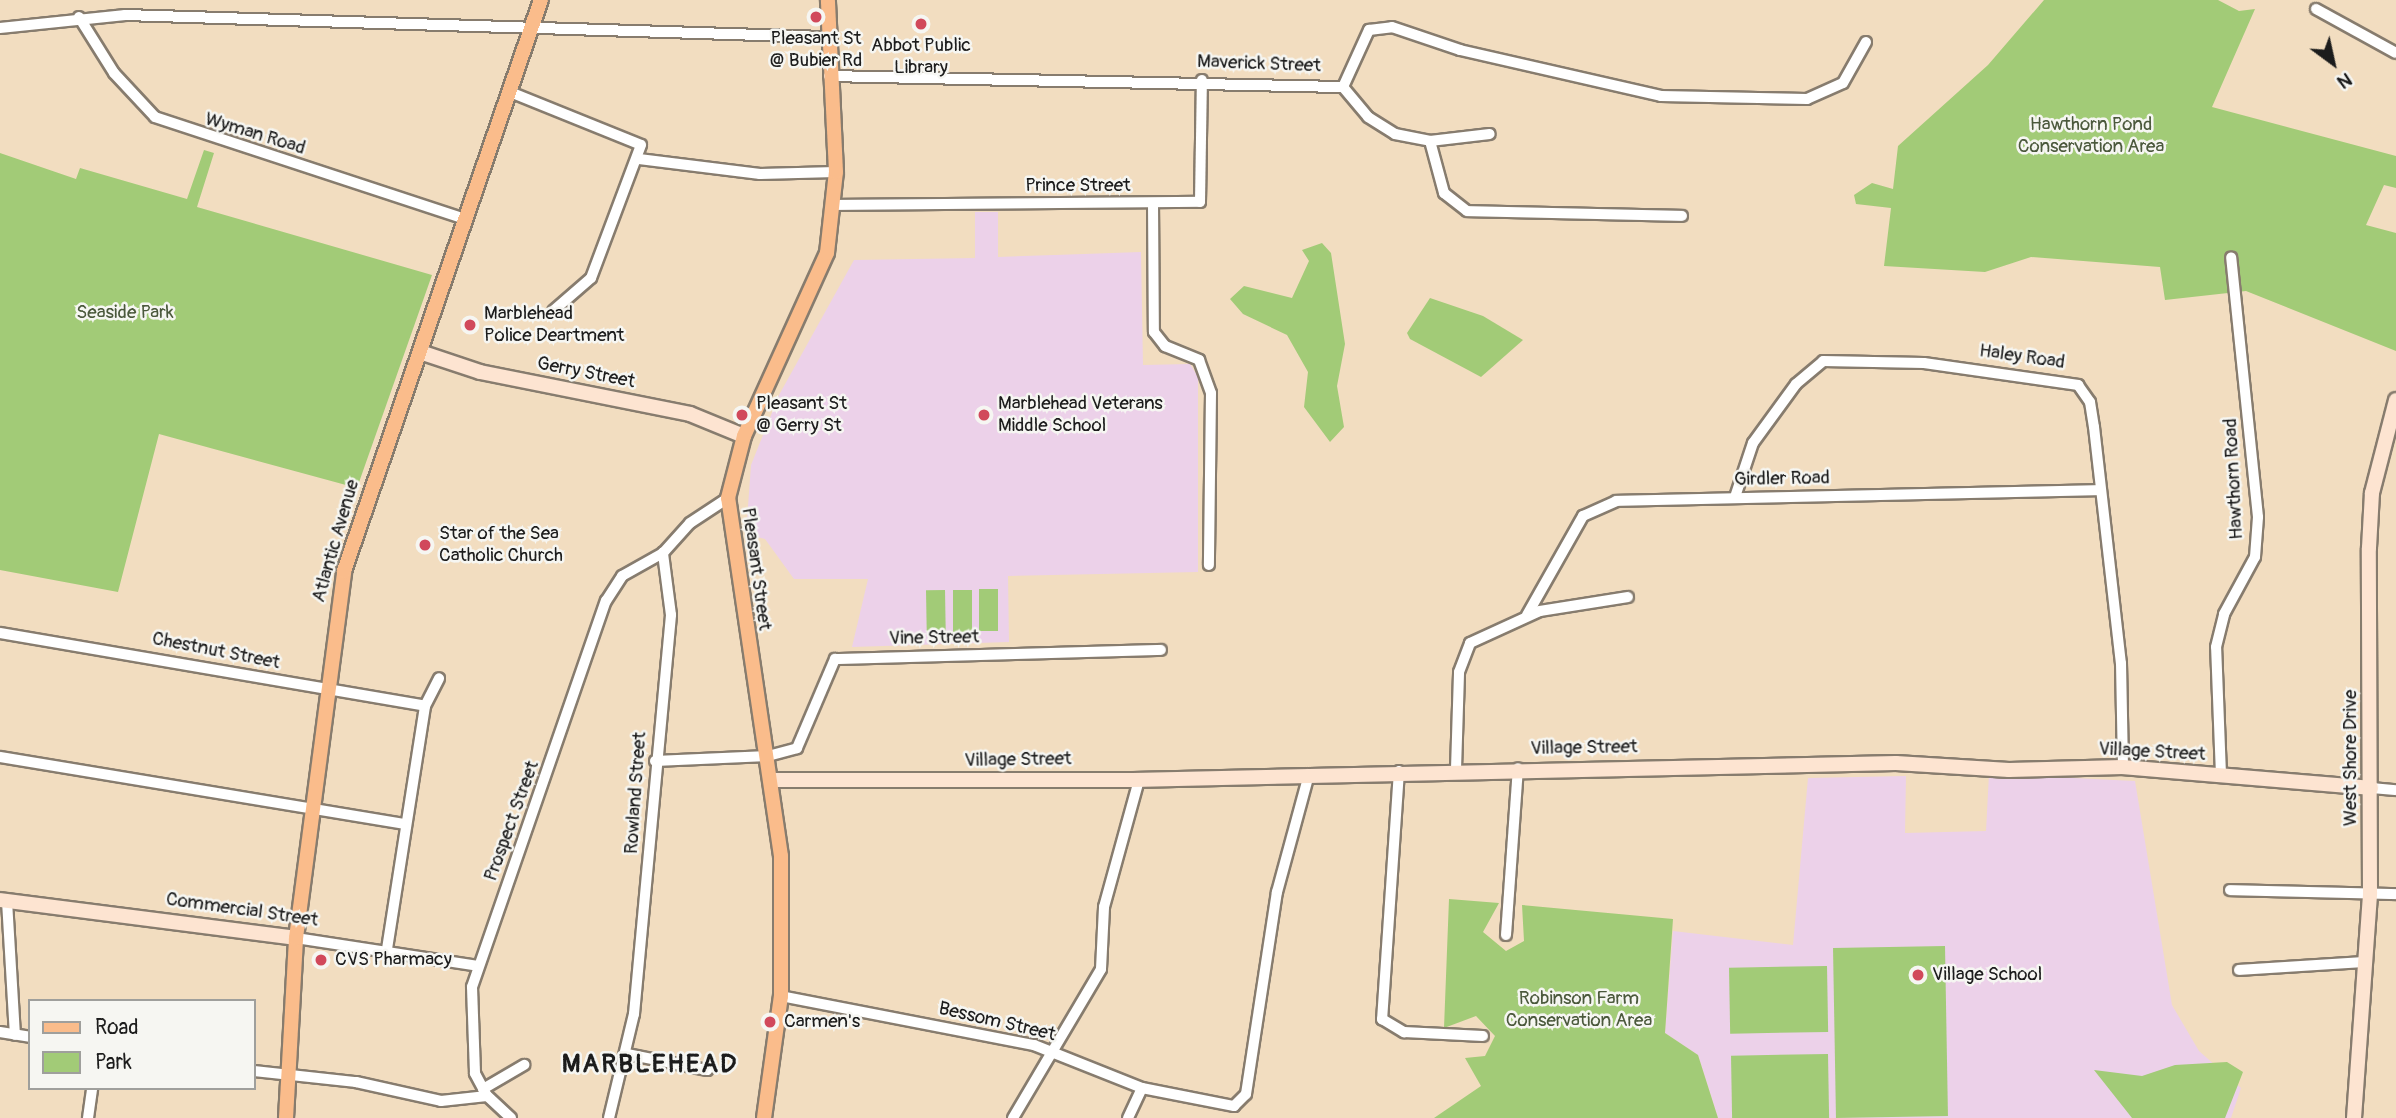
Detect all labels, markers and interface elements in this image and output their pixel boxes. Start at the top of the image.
marker: Pleasant St @ Bubier Rd [808,9,824,25]
marker: Abbot Public Library [913,16,929,32]
place label: Pleasant St @ Bubier Rd [770,28,862,72]
north arrow [2298,28,2368,98]
place label: Abbot Public Library [871,35,971,79]
street label: Maverick Street [1197,50,1321,78]
text: N [2333,67,2356,94]
street label: Wyman Road [202,108,308,160]
park label: Hawthorn Pond Conservation Area [2018,114,2164,158]
street label: Prince Street [1025,175,1131,197]
park label: Seaside Park [76,302,174,324]
place label: Marblehead Police Deartment [484,303,624,347]
marker: Marblehead Police Deartment [462,317,478,333]
street label: Haley Road [1978,340,2066,374]
street label: Gerry Street [535,352,637,394]
place label: Pleasant St @ Gerry St [756,393,847,437]
place label: Marblehead Veterans Middle School [998,393,1163,437]
marker: Pleasant St @ Gerry St [734,407,750,423]
marker: Marblehead Veterans Middle School [976,407,992,423]
street label: Hawthorn Road [2219,418,2249,540]
street label: Girdler Road [1734,467,1830,491]
street label: Atlantic Avenue [308,477,364,605]
street label: Pleasant Street [736,506,776,632]
place label: Star of the Sea Catholic Church [439,523,563,567]
marker: Star of the Sea Catholic Church [417,537,433,553]
street label: Vine Street [889,626,979,650]
street label: Chestnut Street [150,627,282,675]
street label: West Shore Drive [2340,690,2362,826]
street label: Rowland Street [620,731,652,855]
street label: Village Street [1530,736,1638,760]
street label: Village Street [2098,738,2206,766]
street label: Village Street [964,748,1072,772]
street label: Prospect Street [480,758,544,884]
street label: Commercial Street [165,888,319,932]
place label: CVS Pharmacy [335,949,452,971]
marker: CVS Pharmacy [313,952,329,968]
place label: Village School [1932,964,2042,986]
marker: Village School [1910,967,1926,983]
park label: Robinson Farm Conservation Area [1506,988,1652,1032]
street label: Bessom Street [936,997,1058,1047]
legend [28,999,256,1090]
place label: Carmen's [784,1011,860,1033]
text: Road [95,1014,139,1041]
marker: Carmen's [762,1014,778,1030]
text: Park [95,1049,132,1076]
district label: MARBLEHEAD [563,1049,737,1081]

